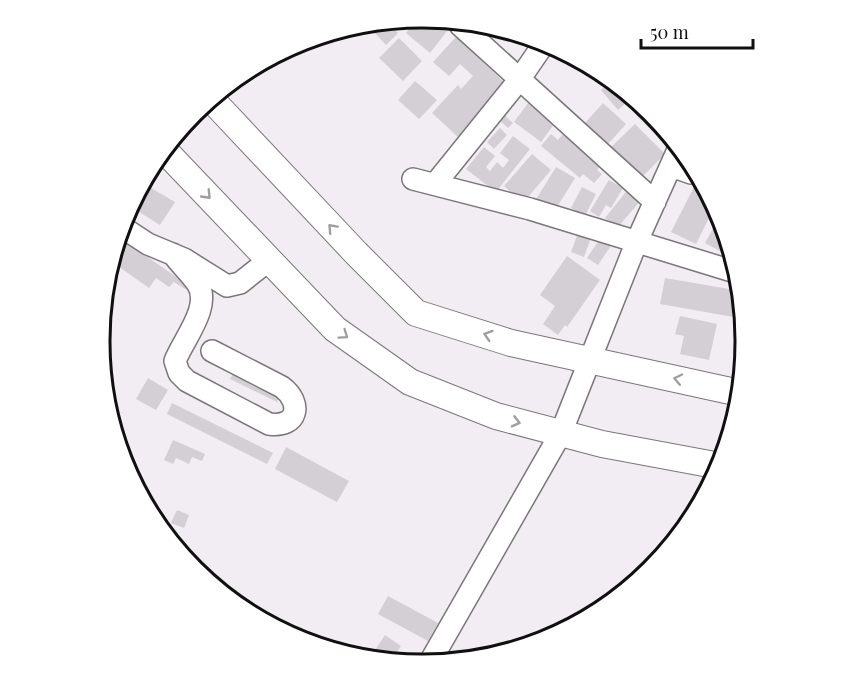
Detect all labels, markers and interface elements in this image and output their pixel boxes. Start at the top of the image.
scale bar [641,12,754,50]
text: 50 m [650,20,689,44]
one-way arrow [200,188,211,199]
one-way arrow [328,224,339,234]
one-way arrow [337,328,348,339]
one-way arrow [483,330,494,343]
one-way arrow [673,374,683,387]
one-way arrow [511,414,521,427]

